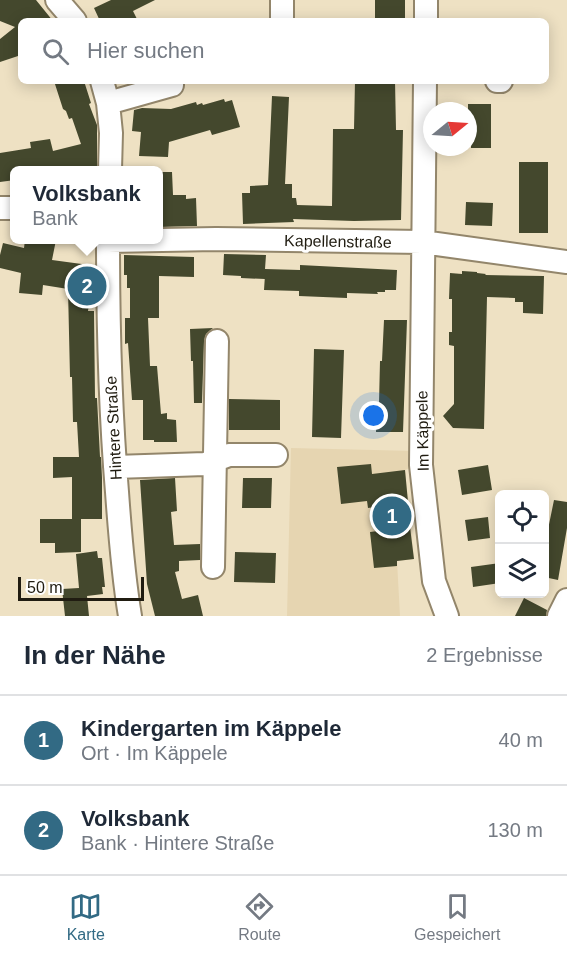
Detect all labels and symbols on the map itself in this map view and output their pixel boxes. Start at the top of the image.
north arrow [423,102,477,156]
street label: Kapellenstraße [284,232,392,251]
pin: 2 [68,264,106,308]
street label: Hintere Straße [102,375,125,480]
street label: Im Käppele [413,390,432,472]
your location [359,401,388,430]
pin: 1 [372,494,412,538]
scale bar [18,574,144,602]

